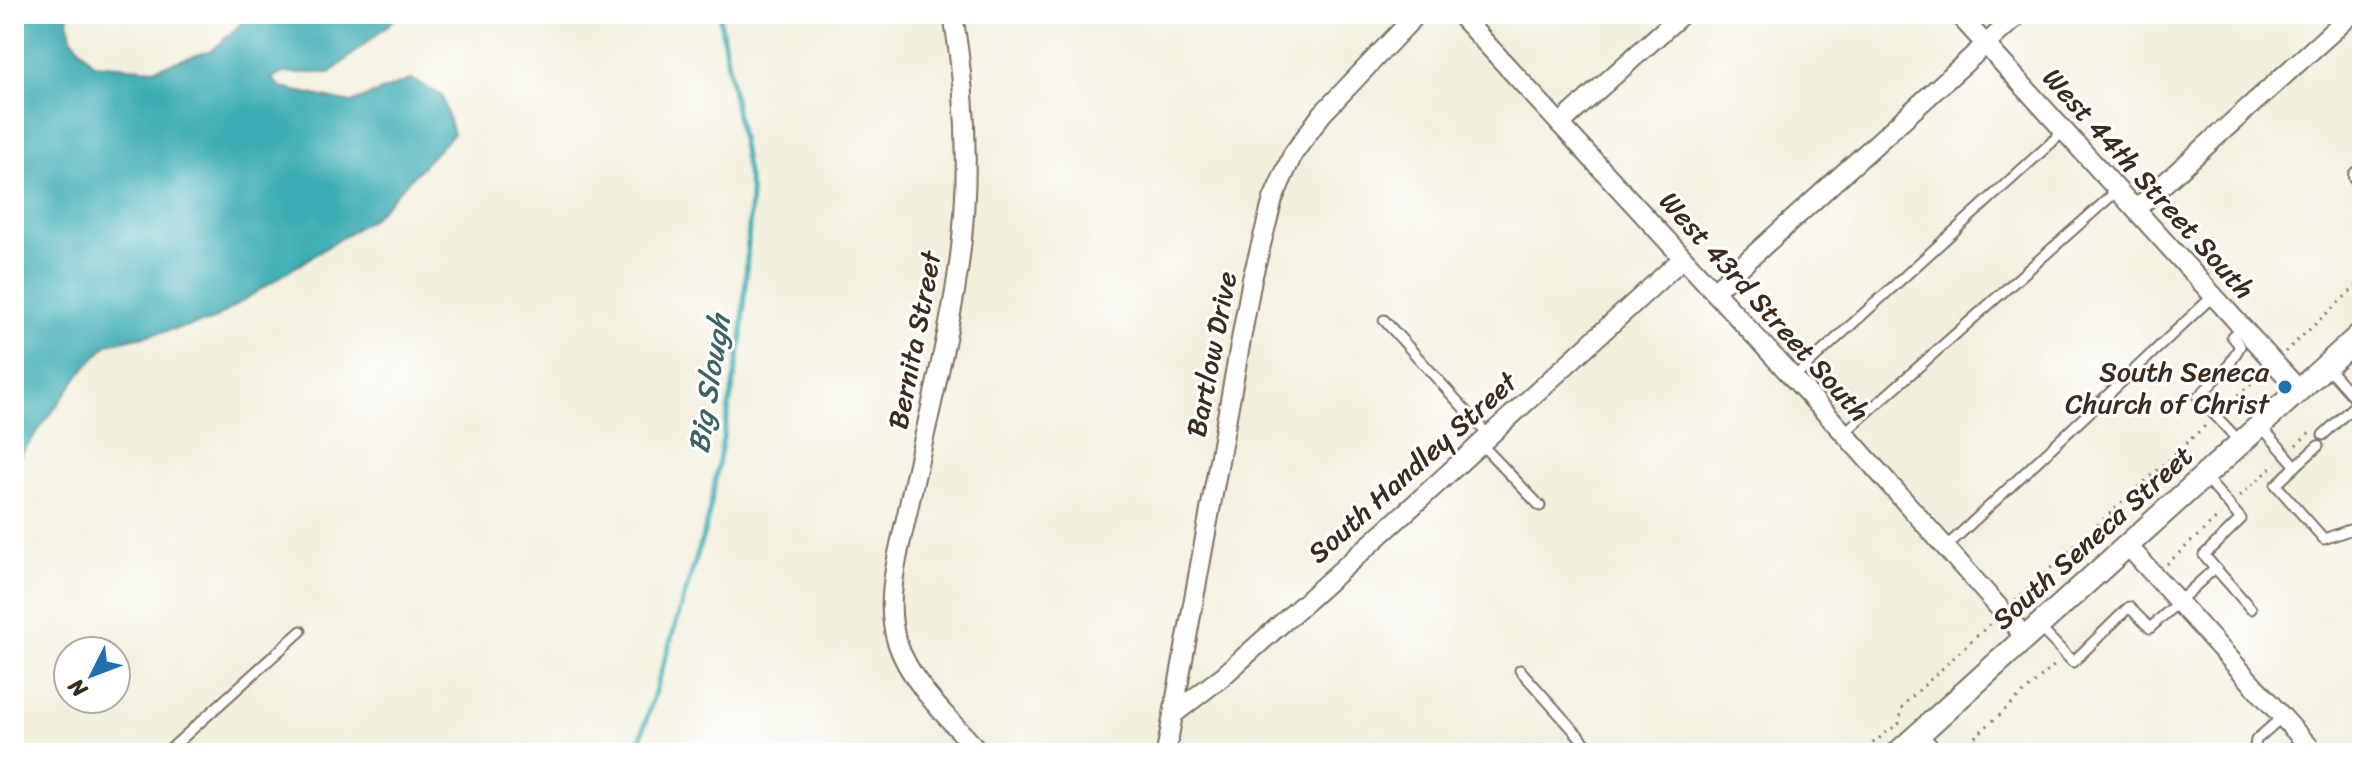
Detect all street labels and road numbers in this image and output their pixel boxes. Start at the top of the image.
street label: West 44th Street South [2030,56,2267,311]
street label: West 43rd Street South [1647,179,1882,433]
street label: Bernita Street [873,245,956,433]
street label: Bartlow Drive [1171,267,1252,441]
street label: South Handley Street [1296,358,1530,576]
street label: South Seneca Street [1980,433,2205,642]

